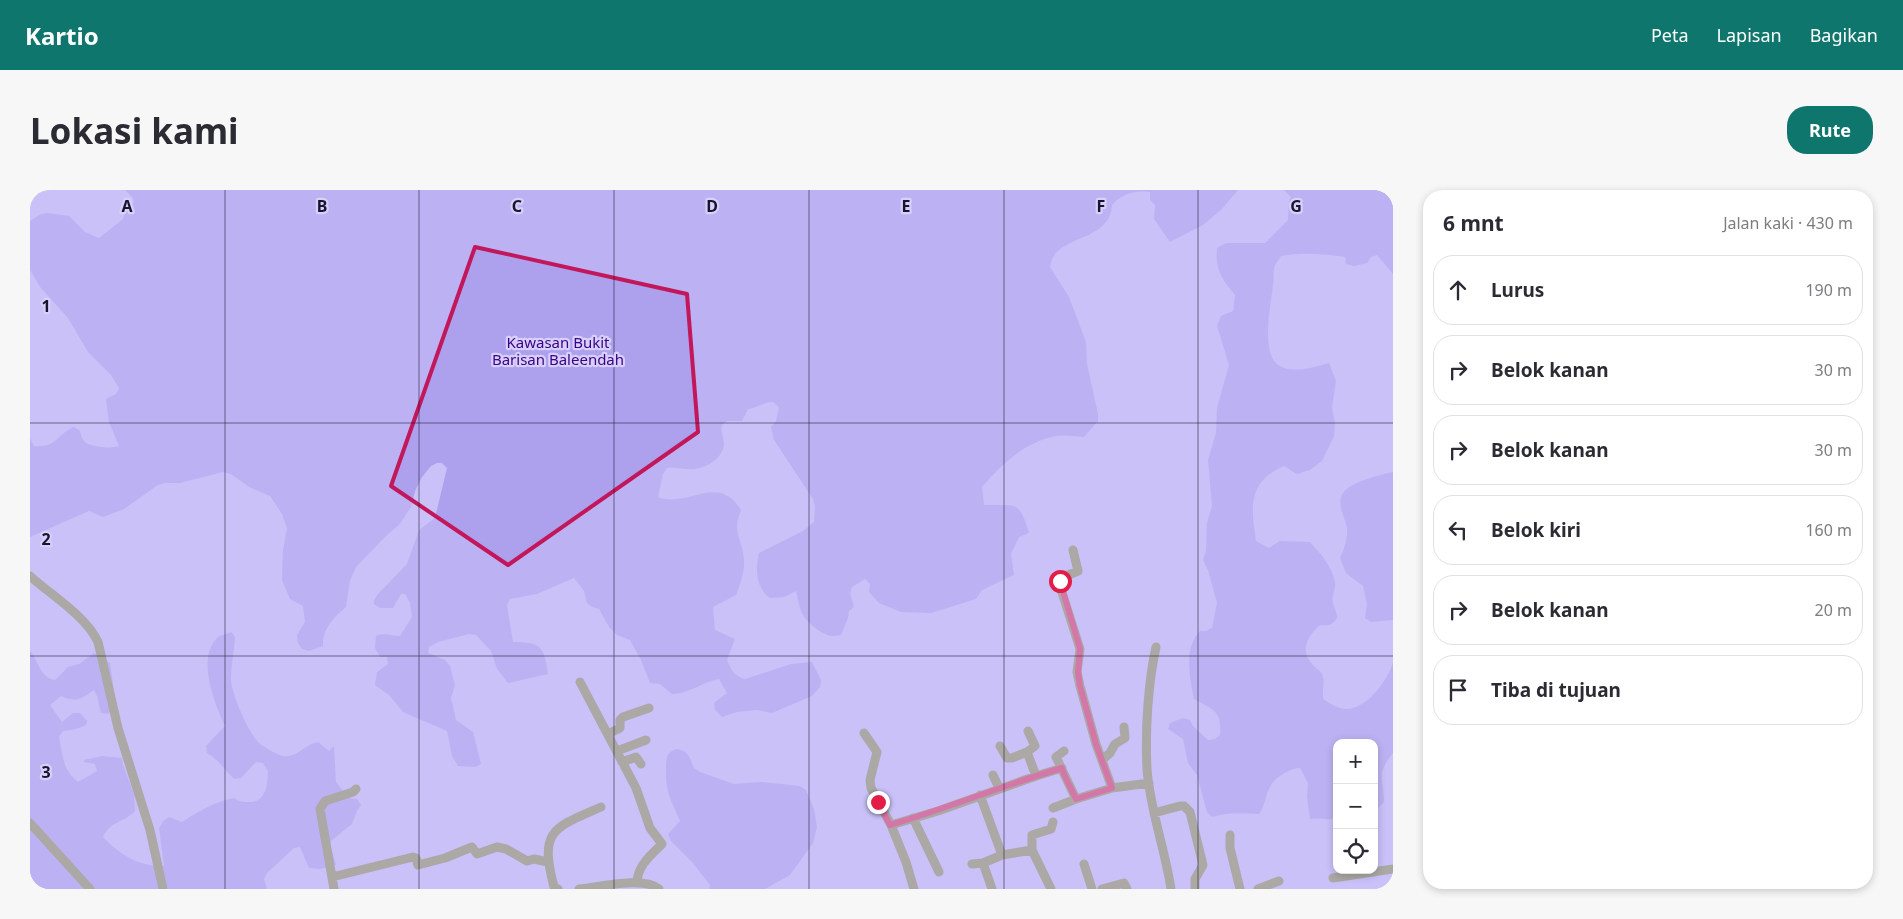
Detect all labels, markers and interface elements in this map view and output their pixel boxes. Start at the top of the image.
text: Kartio [25,19,99,52]
text: Peta [1651,23,1689,47]
text: Lapisan [1717,23,1782,47]
text: Bagikan [1810,23,1878,47]
button: Rute [1787,106,1873,154]
text: Lokasi kami [30,107,239,154]
text: A [121,195,133,217]
text: B [317,195,327,217]
text: C [512,195,522,217]
text: D [706,195,718,217]
text: E [902,195,911,217]
text: F [1097,195,1105,217]
text: G [1290,195,1302,217]
text: 6 mnt [1443,209,1504,237]
text: Jalan kaki · 430 m [1723,212,1853,234]
icon: ahead [1444,276,1472,304]
text: Lurus [1491,277,1544,303]
text: 190 m [1805,279,1852,301]
text: 1 [41,295,51,317]
park label: Kawasan Bukit Barisan Baleendah [492,332,624,369]
icon: right [1444,356,1472,384]
text: Belok kanan [1491,357,1608,383]
text: 30 m [1815,359,1852,381]
icon: right [1444,436,1472,464]
text: Belok kanan [1491,437,1608,463]
text: 30 m [1815,439,1852,461]
icon: left [1444,516,1472,544]
text: Belok kiri [1491,517,1581,543]
text: 160 m [1805,519,1852,541]
text: 2 [41,528,51,550]
route start [1049,570,1072,593]
icon: right [1444,596,1472,624]
text: Belok kanan [1491,597,1608,623]
text: 20 m [1815,599,1852,621]
icon: arrive [1444,676,1472,704]
text: Tiba di tujuan [1491,677,1621,703]
map controls [1333,739,1378,874]
button: + [1333,739,1378,784]
text: 3 [41,761,51,783]
button: − [1333,784,1378,829]
route end [867,791,890,814]
button: locate [1333,829,1378,874]

